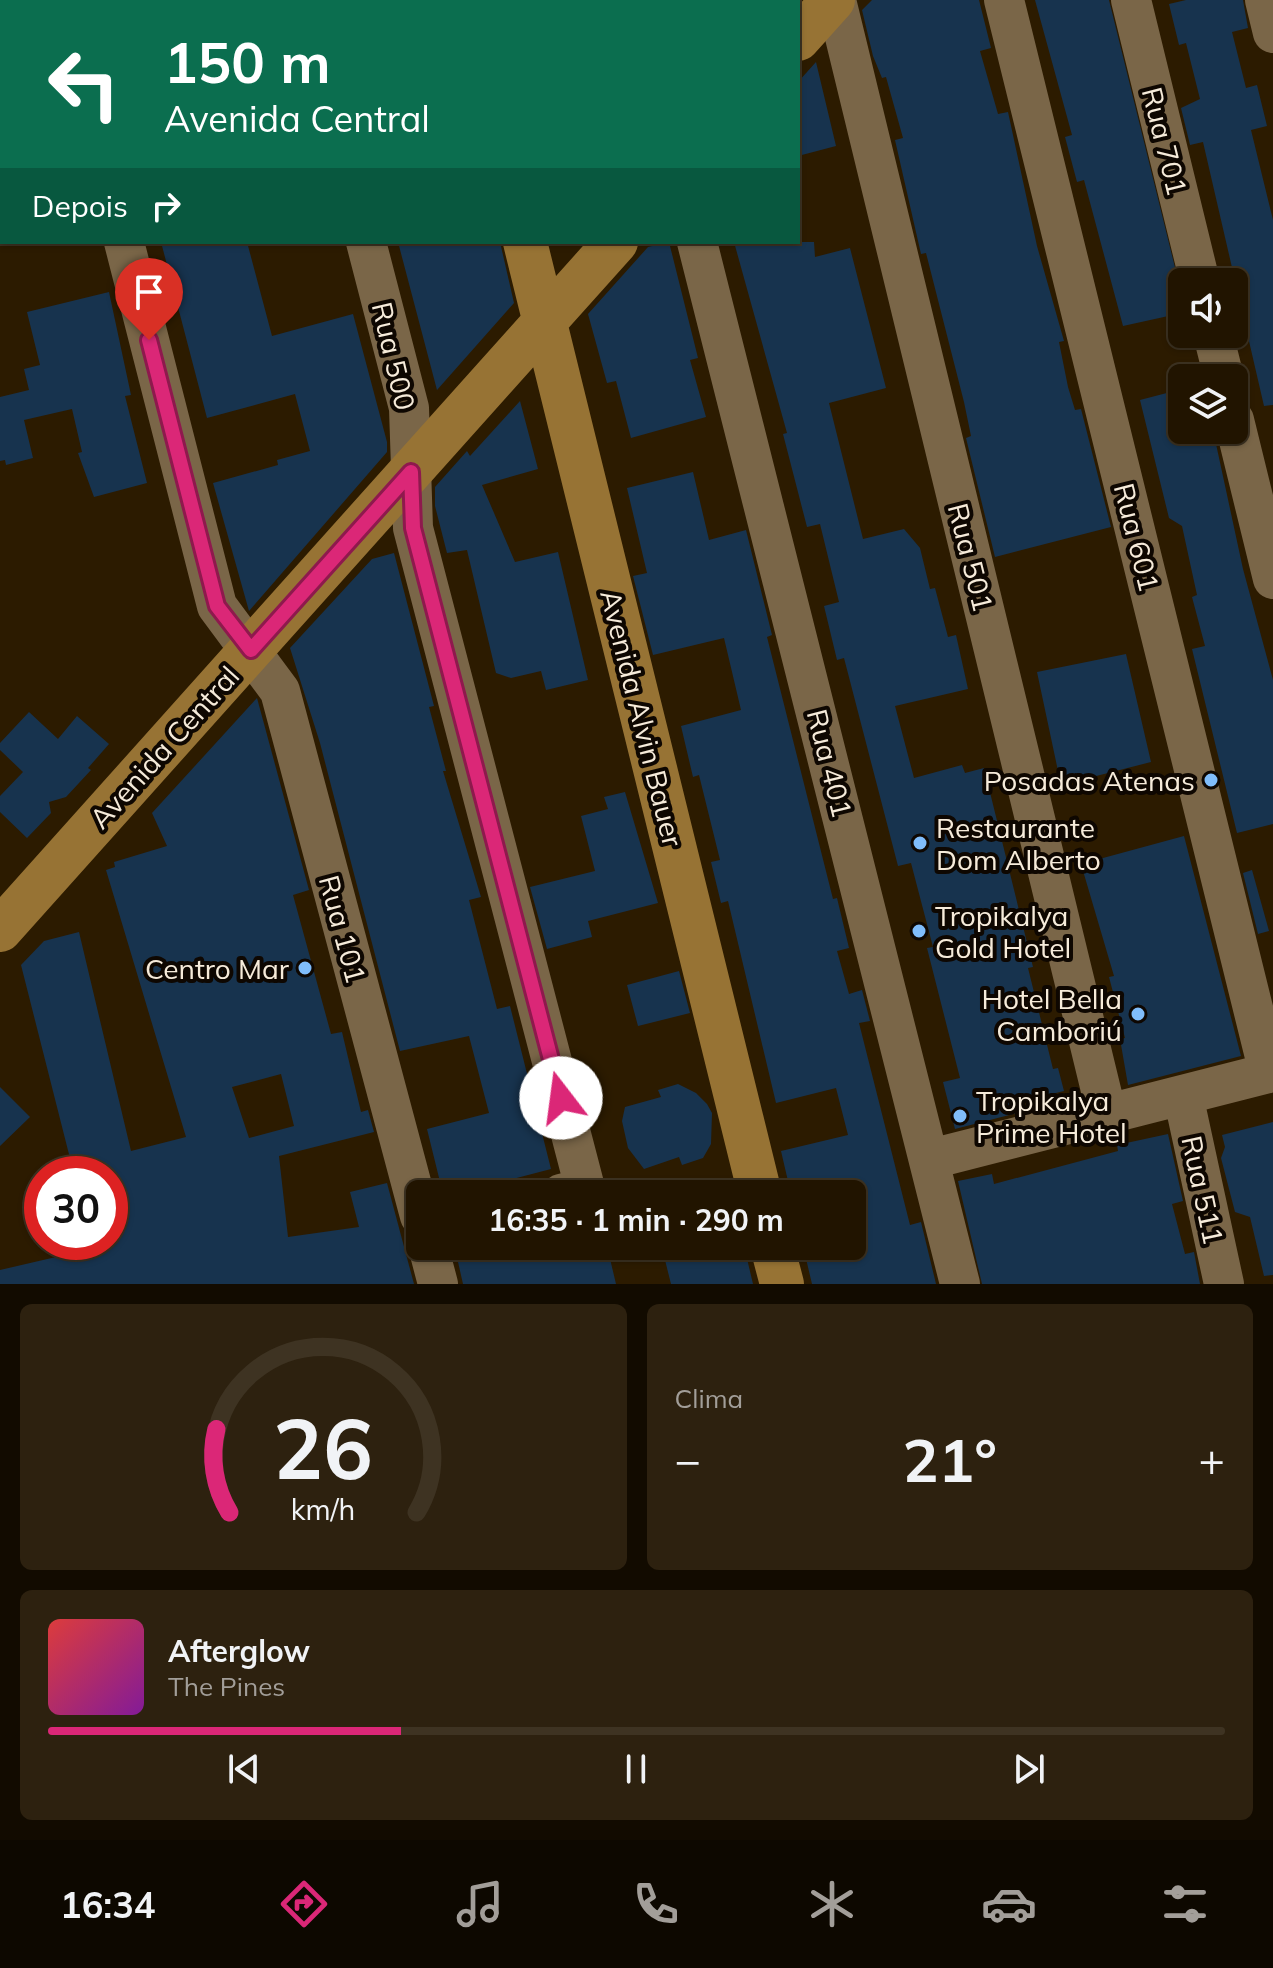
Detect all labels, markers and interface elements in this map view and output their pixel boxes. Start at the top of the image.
text: 150 m [164,27,331,97]
icon: left [32,32,136,136]
street label: Rua 701 [1135,83,1195,199]
text: Avenida Central [164,96,430,141]
icon: right [144,184,188,228]
text: Depois [32,187,128,225]
pin [115,258,183,340]
map controls [1168,268,1248,444]
button: sound [1168,268,1248,348]
icon: arrive [127,270,171,314]
street label: Rua 500 [365,298,423,414]
button: layers [1168,364,1248,444]
street label: Rua 601 [1107,479,1167,595]
street label: Rua 501 [941,499,1001,615]
street label: Avenida Alvin Bauer [593,586,691,851]
street label: Avenida Central [82,658,246,836]
street label: Rua 401 [800,705,860,821]
place label: Posadas Atenas [984,763,1195,798]
marker: Posadas Atenas [1202,771,1220,789]
place label: Restaurante Dom Alberto [936,810,1101,877]
marker: Restaurante Dom Alberto [911,834,929,852]
street label: Rua 101 [312,871,374,987]
place label: Tropikalya Gold Hotel [935,898,1071,965]
marker: Tropikalya Gold Hotel [910,922,928,940]
place label: Centro Mar [145,951,290,986]
marker: Centro Mar [296,959,314,977]
place label: Hotel Bella Camboriú [981,981,1122,1048]
marker: Hotel Bella Camboriú [1129,1005,1147,1023]
position arrow [519,1056,603,1140]
place label: Tropikalya Prime Hotel [976,1083,1127,1150]
marker: Tropikalya Prime Hotel [951,1107,969,1125]
street label: Rua 511 [1174,1133,1232,1247]
speed limit sign: 30 [24,1156,128,1260]
text: 16:35 · 1 min · 290 m [488,1201,784,1239]
text: Clima [675,1382,743,1415]
text: 26 [273,1395,373,1500]
text: 21° [902,1422,997,1497]
text: − [675,1432,701,1487]
text: + [1199,1432,1225,1487]
text: km/h [291,1491,356,1527]
text: Afterglow [168,1632,310,1670]
text: The Pines [168,1670,285,1703]
icon: previous [222,1747,266,1791]
icon: pause [614,1747,658,1791]
icon: next [1007,1747,1051,1791]
icon: directions [276,1876,332,1932]
icon: music [452,1876,508,1932]
icon: phone [628,1876,684,1932]
icon: climate [804,1876,860,1932]
icon: car [981,1876,1037,1932]
icon: filters [1157,1876,1213,1932]
text: 16:34 [60,1882,155,1927]

